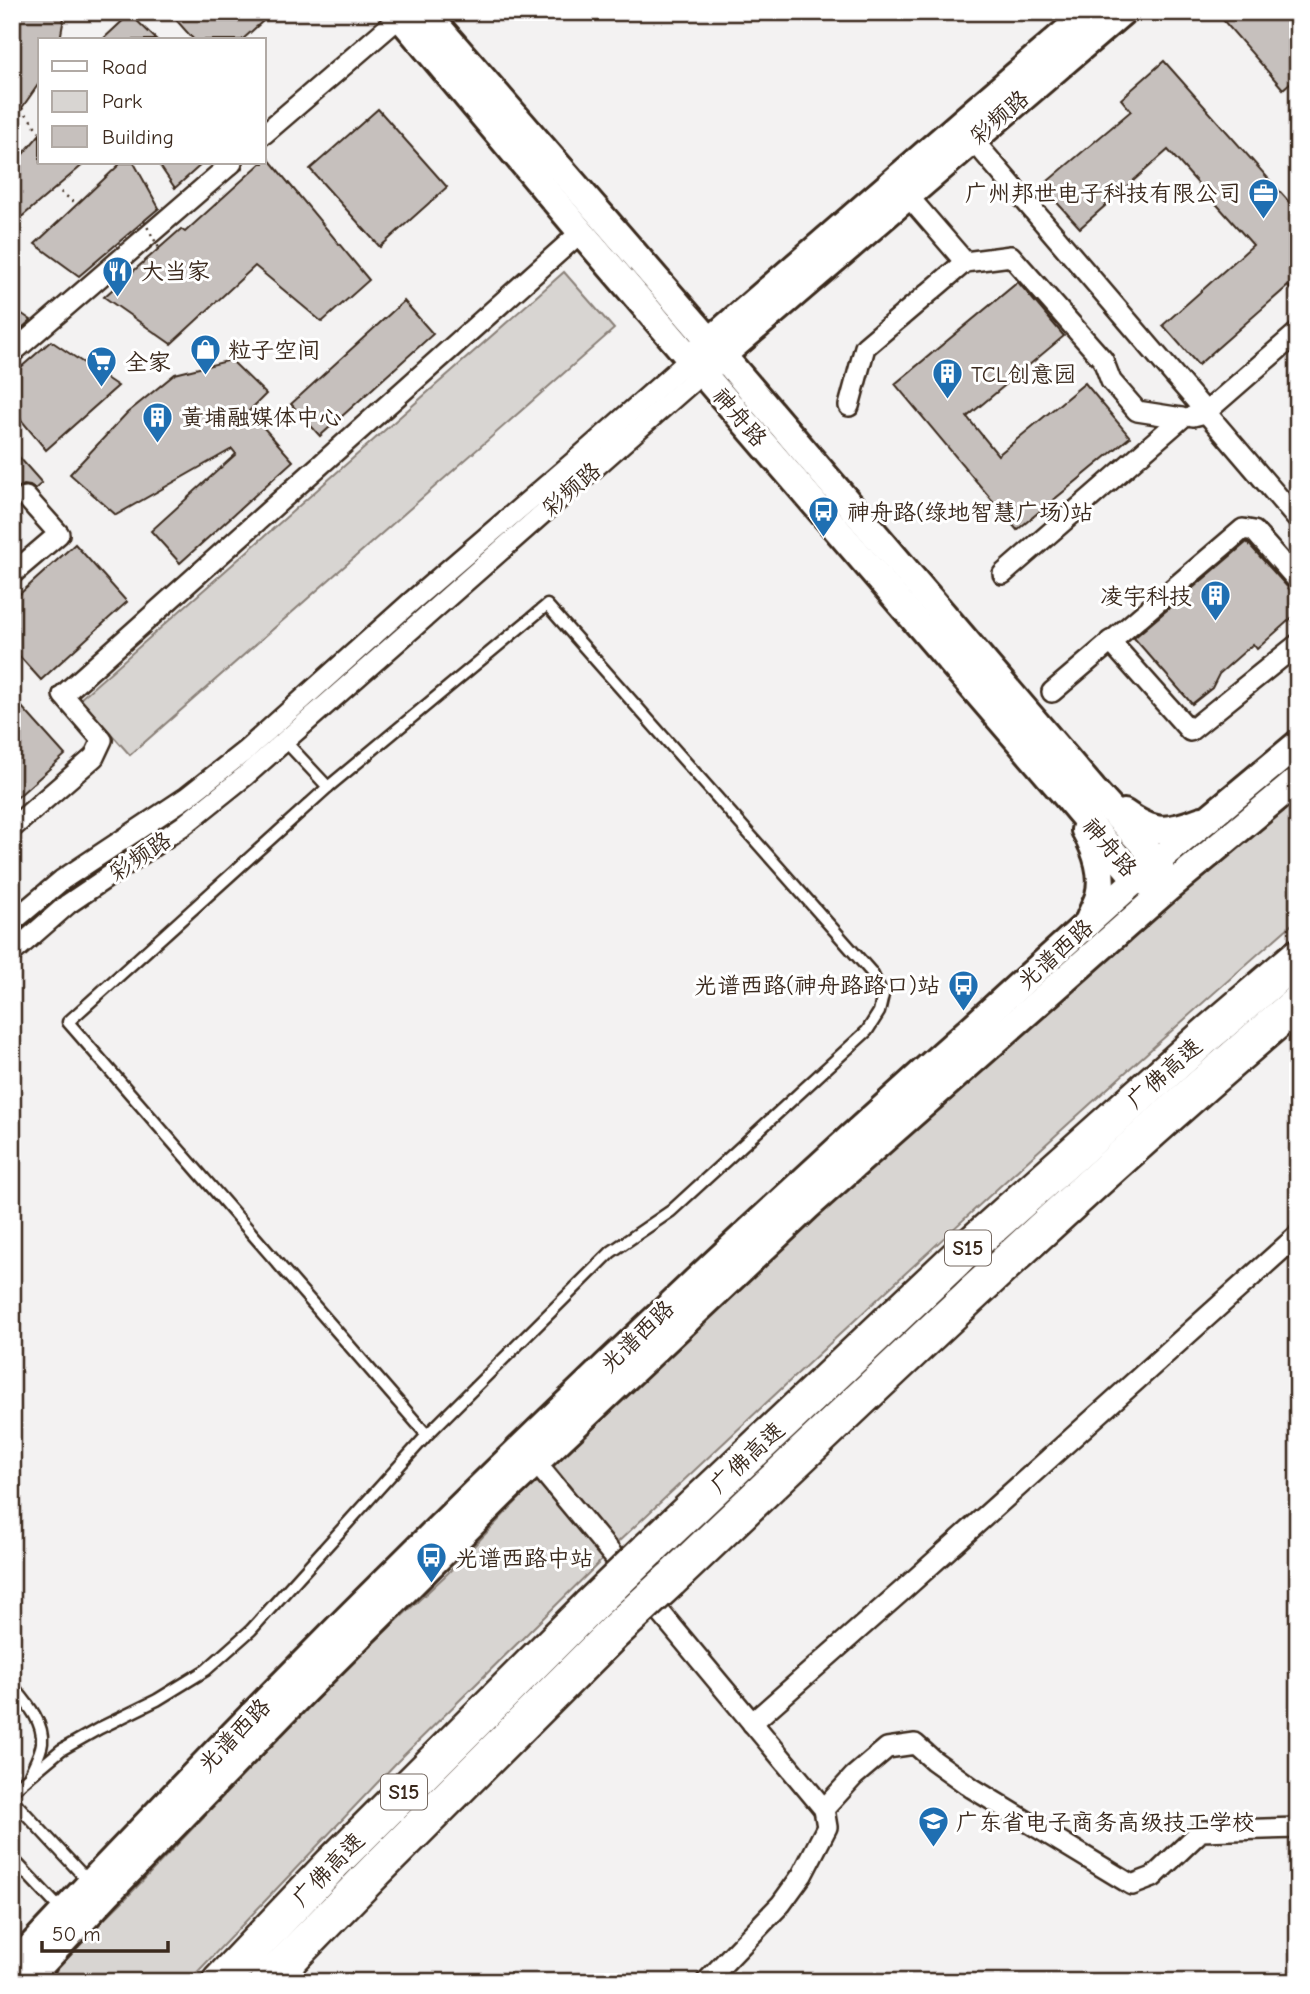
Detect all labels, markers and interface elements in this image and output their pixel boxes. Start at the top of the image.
legend [38,38,266,164]
text: Road [102,55,147,79]
street label: 彩频路 [964,85,1034,150]
text: Park [102,89,142,113]
text: Building [102,125,174,149]
office icon: 广州邦世电子科技有限公司 [1247,176,1281,220]
place label: 广州邦世电子科技有限公司 [965,180,1241,207]
restaurant icon: 大当家 [101,254,135,298]
place label: 大当家 [141,258,210,285]
shop icon: 粒子空间 [188,333,222,377]
place label: 粒子空间 [228,337,320,364]
supermarket icon: 全家 [85,345,119,389]
place label: 全家 [125,349,171,376]
building icon: TCL创意园 [931,357,965,401]
place label: TCL创意园 [971,361,1076,388]
street label: 神舟路 [707,382,772,452]
building icon: 黄埔融媒体中心 [141,400,175,444]
place label: 黄埔融媒体中心 [181,404,342,431]
street label: 彩频路 [536,457,606,522]
bus stop icon: 神舟路(绿地智慧广场)站 [807,495,841,539]
place label: 神舟路(绿地智慧广场)站 [847,499,1093,526]
building icon: 凌宇科技 [1198,579,1232,623]
place label: 凌宇科技 [1100,583,1192,610]
street label: 神舟路 [1077,812,1142,882]
street label: 彩频路 [104,826,176,887]
street label: 光谱西路 [1012,914,1099,995]
bus stop icon: 光谱西路(神舟路路口)站 [946,968,980,1012]
place label: 光谱西路(神舟路路口)站 [694,972,940,999]
street label: 广佛高速 [1121,1033,1208,1114]
road number: S15 [945,1230,991,1266]
street label: 光谱西路 [595,1295,680,1378]
street label: 广佛高速 [704,1416,790,1499]
bus stop icon: 光谱西路中站 [415,1541,449,1585]
place label: 光谱西路中站 [455,1545,593,1572]
street label: 光谱西路 [193,1693,276,1778]
road number: S15 [381,1774,427,1810]
school or university icon: 广东省电子商务高级技工学校 [916,1805,950,1849]
place label: 广东省电子商务高级技工学校 [956,1809,1255,1836]
street label: 广佛高速 [287,1827,370,1912]
scale bar [42,1910,168,1954]
text: 50 m [52,1922,101,1946]

